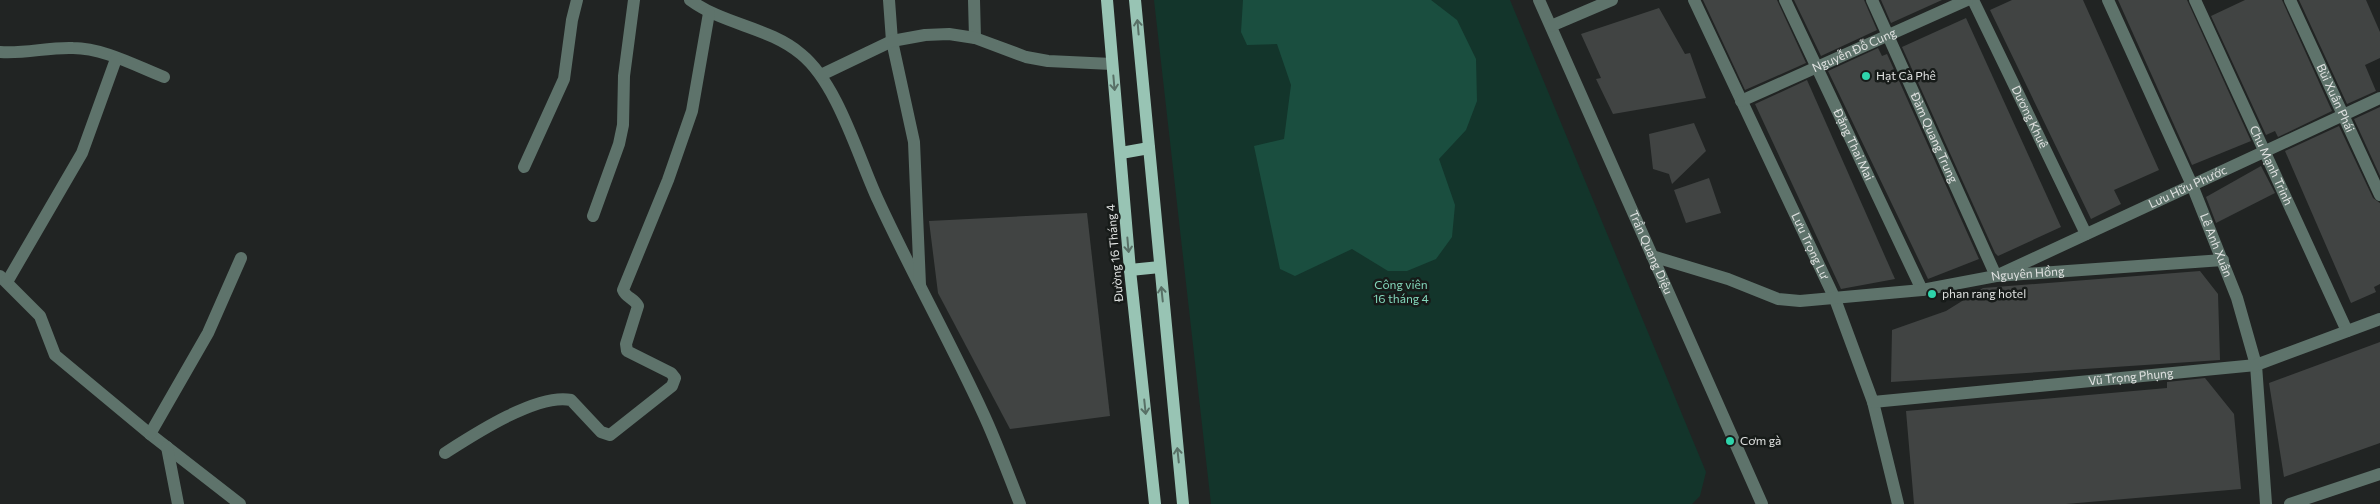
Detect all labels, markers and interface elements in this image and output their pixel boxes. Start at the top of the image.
one-way arrow [1133,20,1142,36]
street label: Nguyễn Đỗ Cung [1810,24,1898,74]
street label: Bùi Xuân Phái [2314,61,2358,134]
place label: Hạt Cà Phê [1876,68,1936,82]
marker: Hạt Cà Phê [1860,70,1872,82]
one-way arrow [1109,75,1119,91]
street label: Dương Khuê [2009,83,2051,150]
street label: Đàm Quang Trung [1908,89,1961,185]
street label: Đặng Thai Mai [1831,105,1877,182]
street label: Chu Mạnh Trinh [2248,123,2296,207]
street label: Lưu Hữu Phước [2146,162,2229,210]
street label: Đường 16 Tháng 4 [1103,204,1125,304]
street label: Trần Quang Diệu [1627,208,1676,296]
street label: Lưu Trọng Lư [1789,210,1833,282]
street label: Lê Anh Xuân [2198,211,2236,279]
one-way arrow [1123,237,1133,253]
street label: Nguyên Hồng [1990,263,2065,283]
park label: Công viên 16 tháng 4 [1373,277,1429,305]
one-way arrow [1158,286,1167,302]
place label: phan rang hotel [1942,286,2026,300]
marker: phan rang hotel [1926,288,1938,300]
street label: Vũ Trọng Phụng [2088,365,2174,387]
one-way arrow [1140,399,1150,415]
place label: Cơm gà [1740,433,1781,447]
marker: Cơm gà [1724,435,1736,447]
one-way arrow [1173,448,1183,464]

